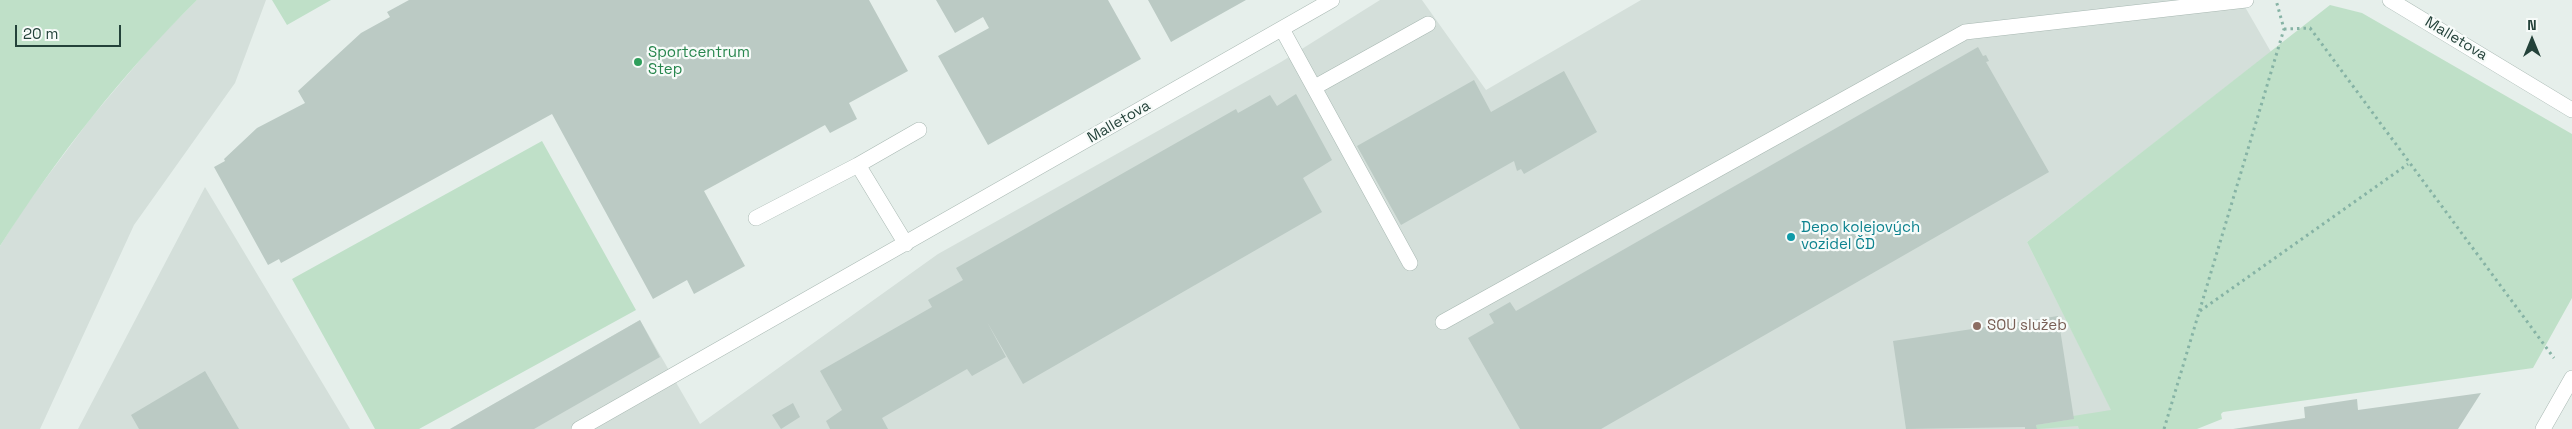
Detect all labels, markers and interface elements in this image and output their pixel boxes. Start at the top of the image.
street label: Malletova [2422,13,2490,65]
scale bar [18,15,124,47]
north arrow [2507,15,2557,65]
text: N [2527,16,2537,34]
text: 20 m [23,24,58,43]
place label: Sportcentrum Step [648,44,750,79]
marker: Sportcentrum Step [632,56,644,68]
street label: Malletova [1084,97,1154,147]
place label: Depo kolejových vozidel ČD [1801,219,1920,254]
marker: Depo kolejových vozidel ČD [1785,231,1797,243]
place label: SOU služeb [1987,317,2067,335]
marker: SOU služeb [1971,320,1983,332]

